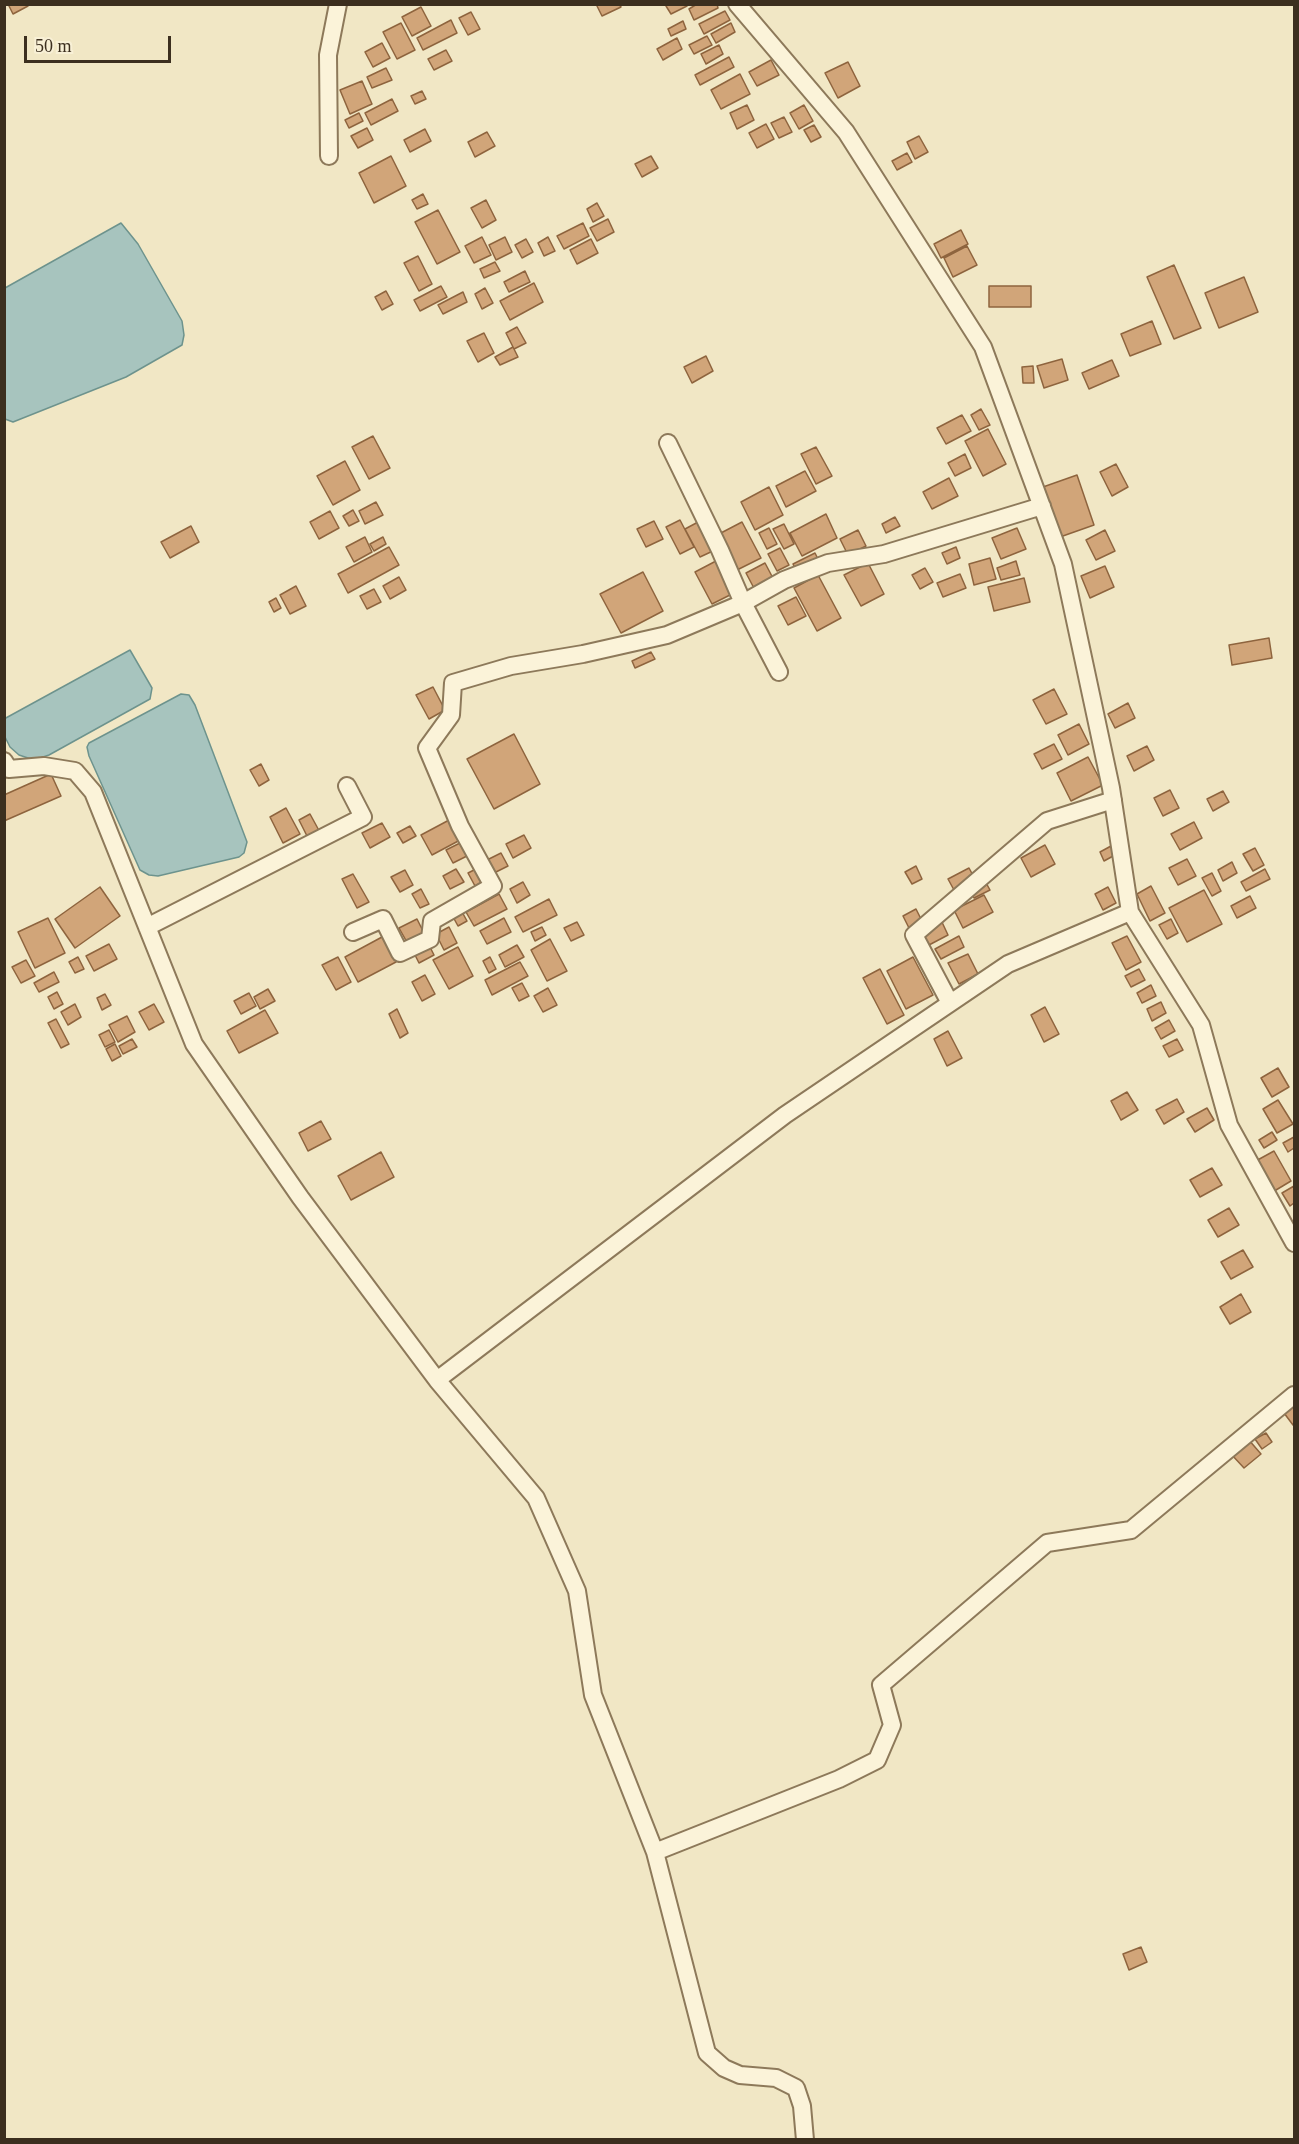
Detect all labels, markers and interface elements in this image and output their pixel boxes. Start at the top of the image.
scale bar [27,24,174,62]
text: 50 m [35,36,72,56]

